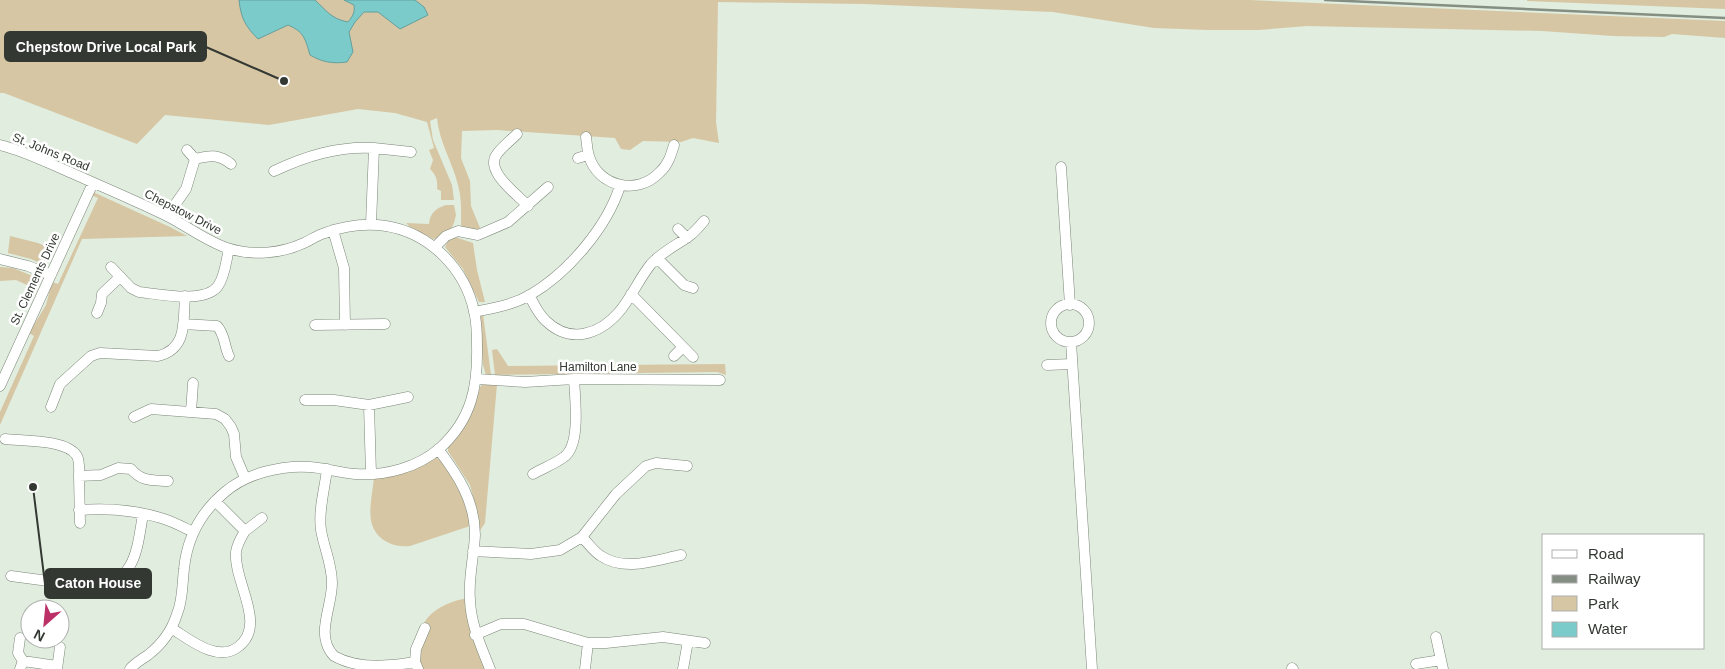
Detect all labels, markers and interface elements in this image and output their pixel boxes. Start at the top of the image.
callout: Chepstow Drive Local Park [5,32,206,61]
text: Chepstow Drive Local Park [16,39,196,55]
street label: St. Johns Road [10,130,92,174]
street label: Chepstow Drive [142,187,224,238]
street label: St. Clements Drive [8,230,63,327]
street label: Hamilton Lane [559,360,637,374]
legend [1542,534,1705,649]
text: Road [1588,545,1624,562]
callout: Caton House [45,569,151,598]
text: Railway [1588,570,1641,587]
text: Caton House [55,575,141,591]
text: Park [1588,595,1619,612]
north arrow [20,599,70,649]
text: Water [1588,620,1627,637]
text: N [31,626,47,645]

